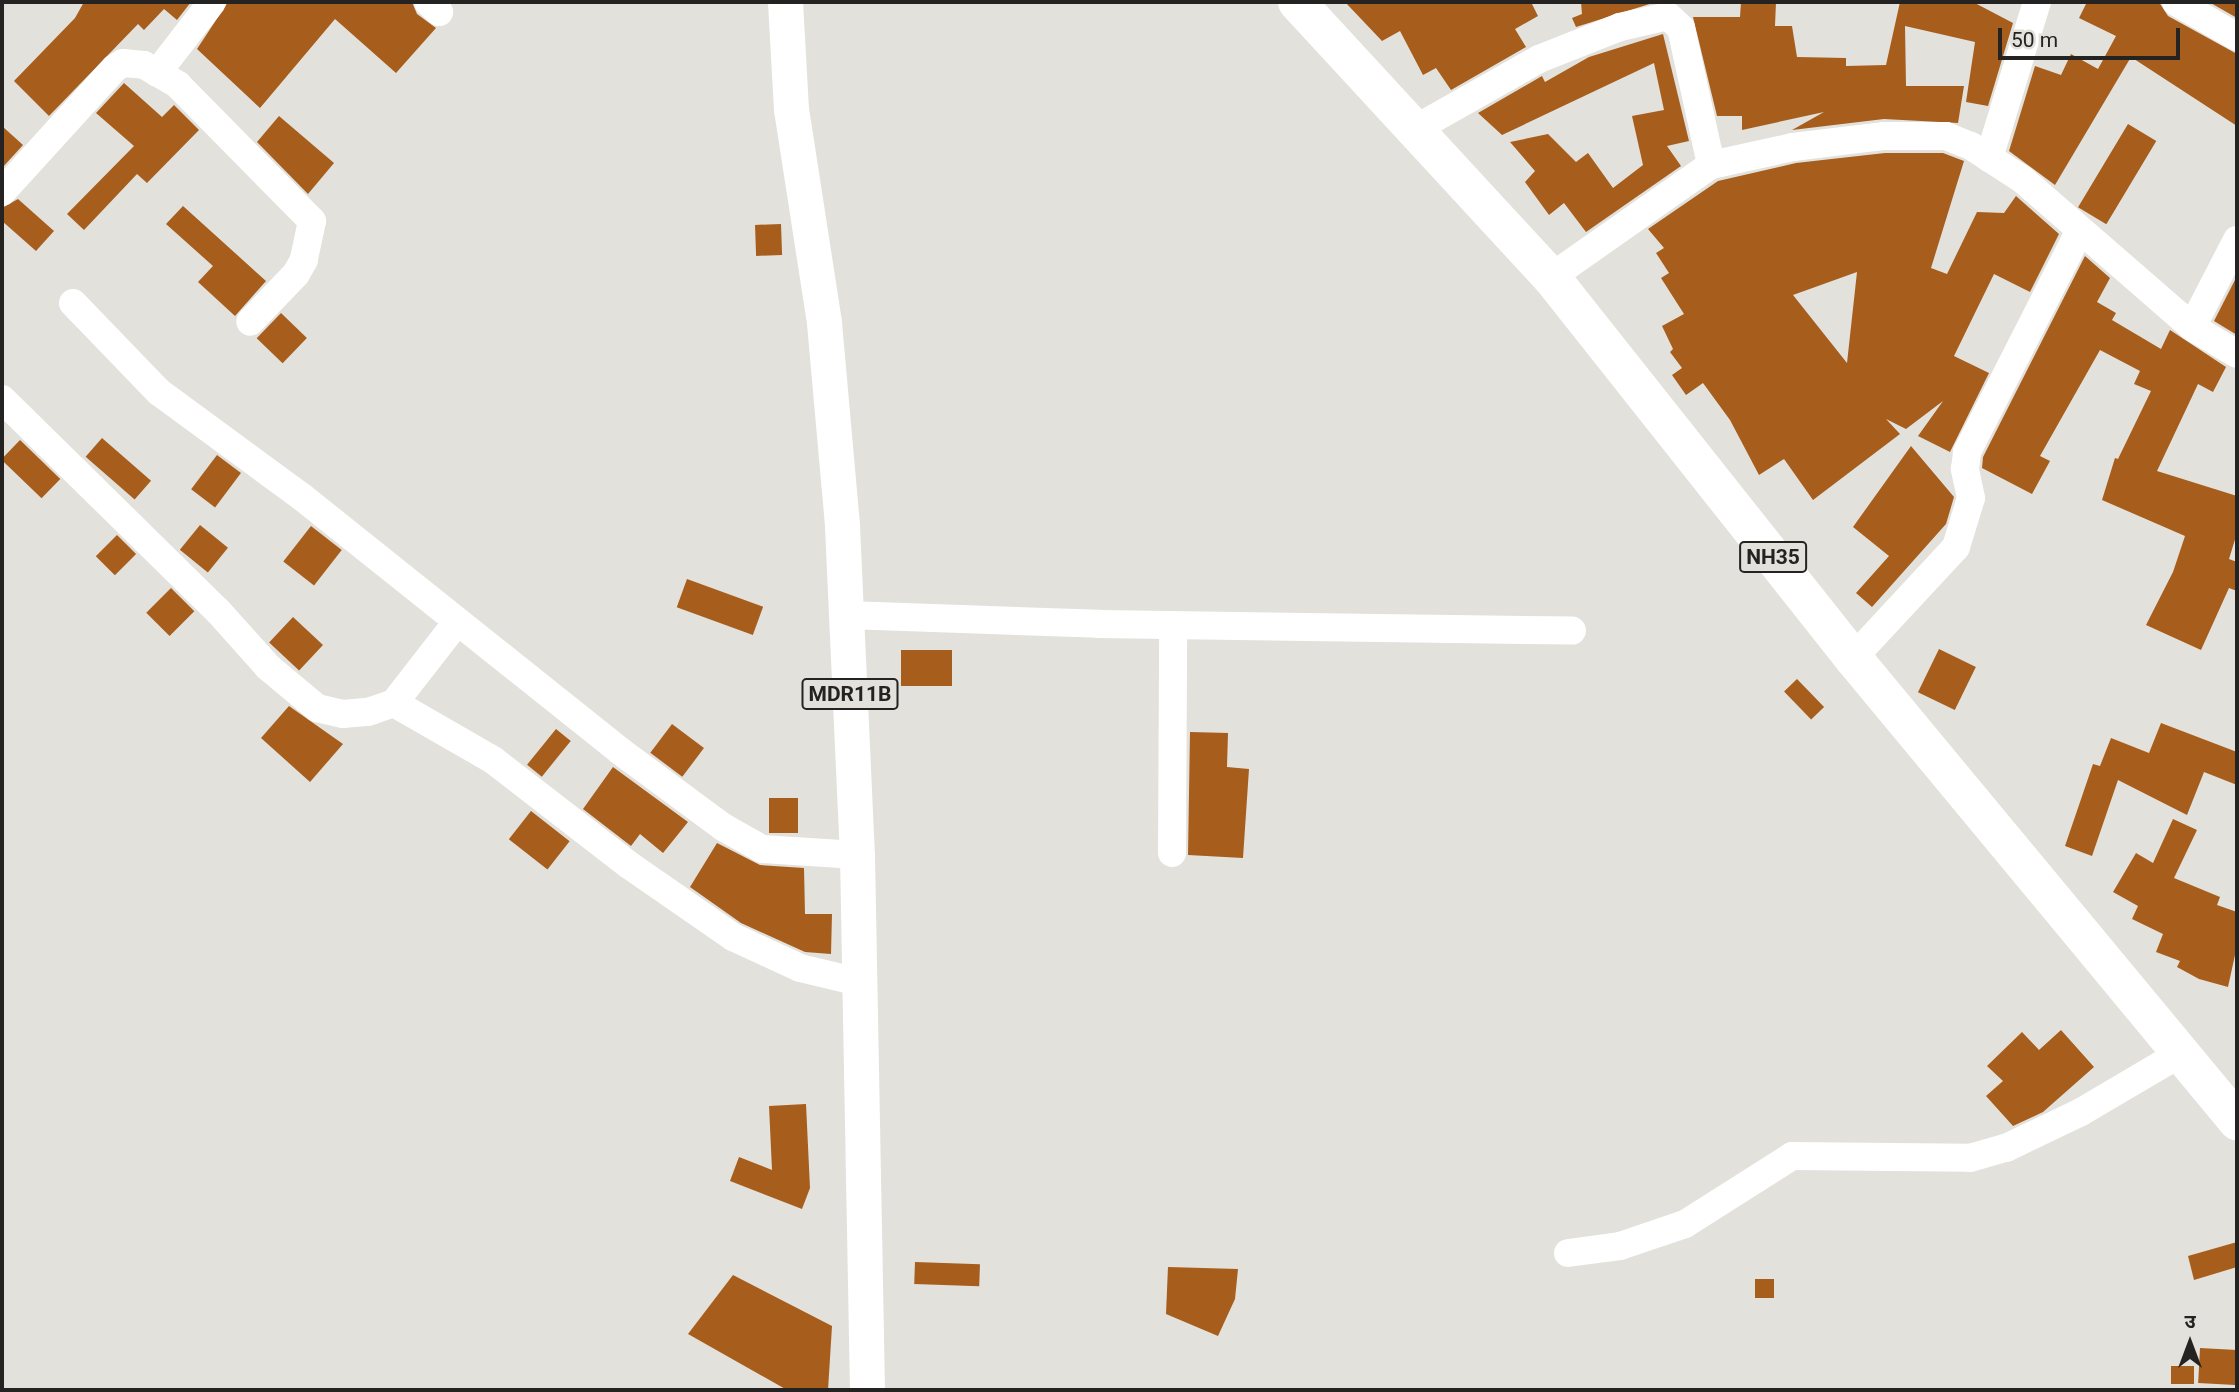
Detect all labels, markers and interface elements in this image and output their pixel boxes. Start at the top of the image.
scale bar [2001,14,2183,58]
text: 50 m [2011,28,2058,52]
road number: NH35 [1738,540,1808,574]
road number: MDR11B [801,676,899,712]
north arrow [2155,1308,2225,1378]
text: उ [2184,1310,2196,1333]

